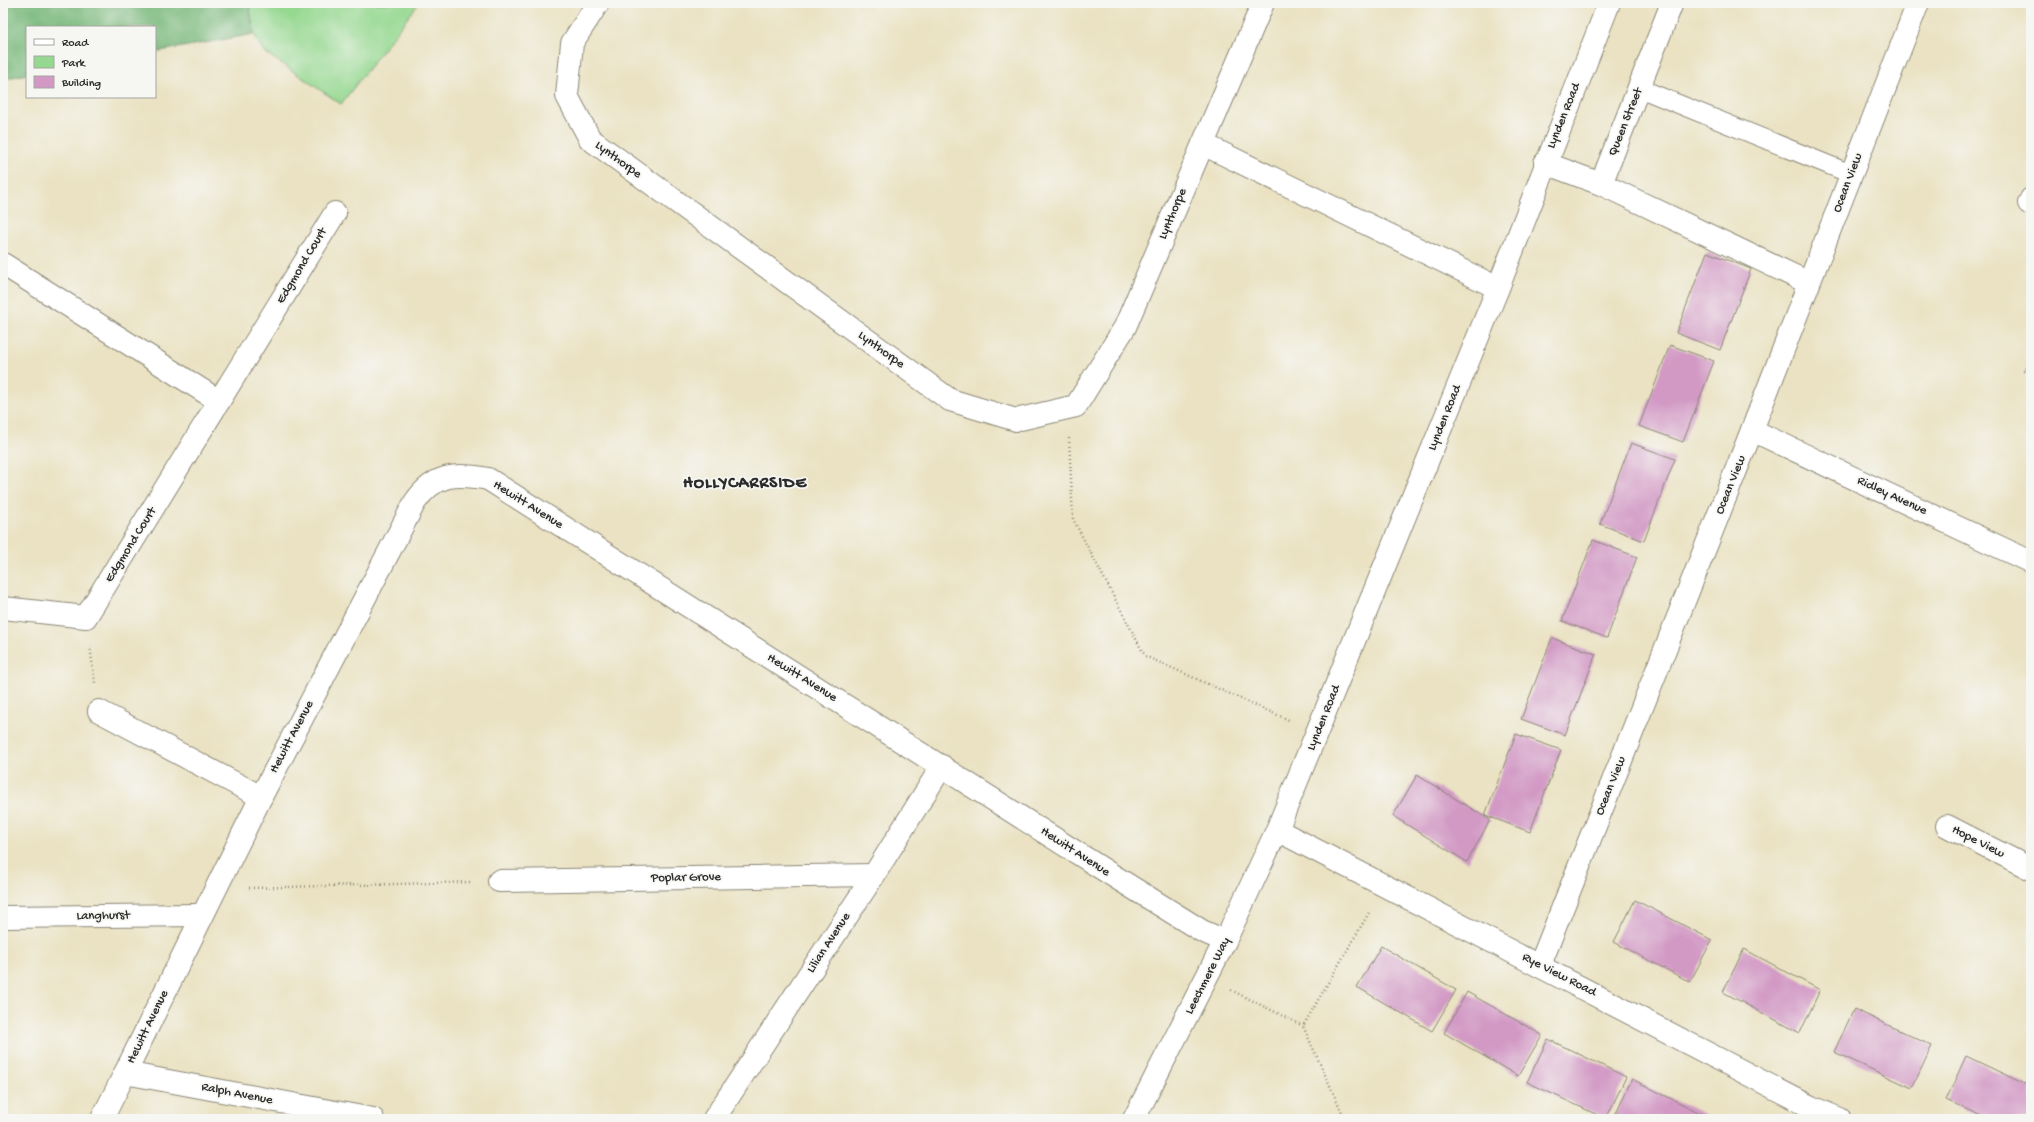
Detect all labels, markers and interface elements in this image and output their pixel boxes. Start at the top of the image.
legend [26,26,156,98]
text: Road [62,37,89,51]
text: Park [61,57,87,71]
text: Building [61,77,101,91]
street label: Lynden Road [1544,80,1584,151]
street label: Queen Street [1606,84,1647,158]
street label: Lynthorpe [592,138,645,182]
street label: Ocean View [1830,151,1866,215]
street label: Lynthorpe [1156,186,1191,242]
street label: Edgmond Court [273,224,331,307]
street label: Lynthorpe [855,328,908,372]
street label: Lynden Road [1425,382,1465,453]
street label: Ocean View [1712,453,1750,517]
street label: Ridley Avenue [1855,473,1930,519]
district label: HOLLYCARRSIDE [683,474,807,494]
street label: Hewitt Avenue [490,477,566,533]
street label: Edgmond Court [102,503,161,585]
street label: Hewitt Avenue [764,650,840,706]
street label: Lynden Road [1304,682,1344,753]
street label: Hewitt Avenue [267,698,317,776]
street label: Ocean View [1592,754,1630,818]
street label: Hope View [1949,822,2007,862]
street label: Hewitt Avenue [1037,824,1113,880]
street label: Poplar Grove [650,870,721,886]
street label: Langhurst [76,908,131,924]
street label: Lilian Avenue [804,910,854,976]
street label: Leechmere Way [1182,934,1234,1017]
street label: Rye View Road [1519,950,1600,1001]
street label: Hewitt Avenue [124,988,172,1066]
street label: Ralph Avenue [200,1080,274,1108]

